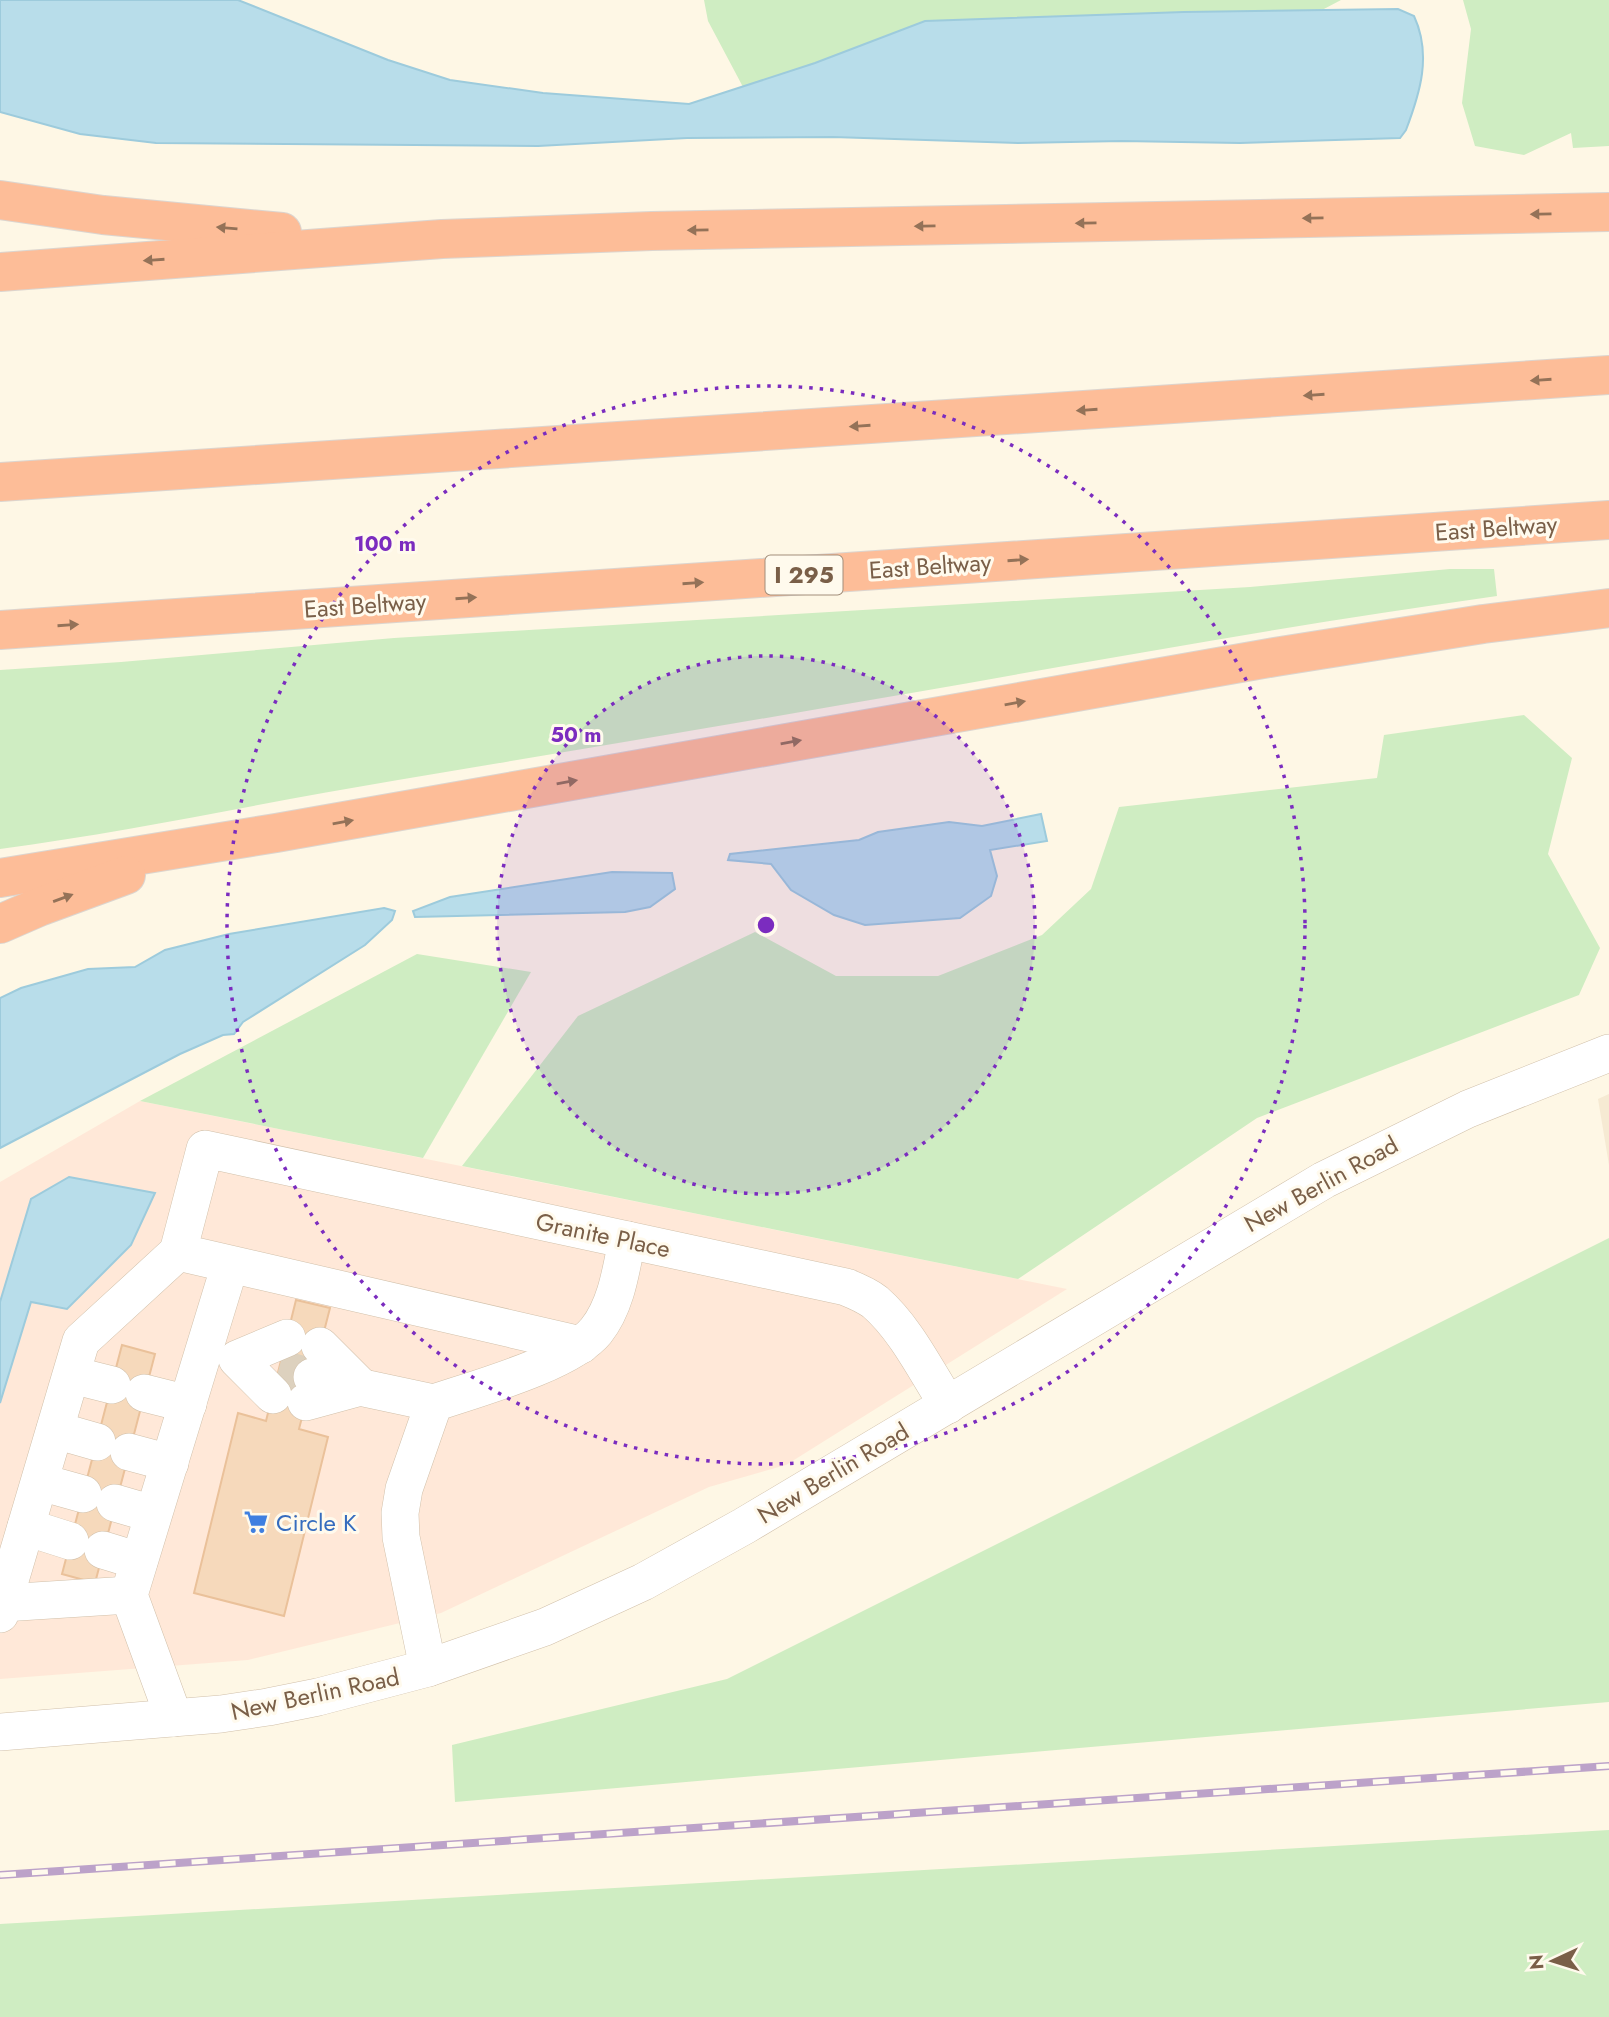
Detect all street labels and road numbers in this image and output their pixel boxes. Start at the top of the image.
street label: East Beltway [1434,506,1559,550]
street label: East Beltway [868,544,993,588]
road number: I 295 [766,555,842,594]
street label: East Beltway [303,583,428,627]
street label: New Berlin Road [1238,1127,1404,1241]
street label: Granite Place [533,1204,673,1266]
street label: New Berlin Road [751,1414,915,1532]
street label: New Berlin Road [228,1659,402,1729]

